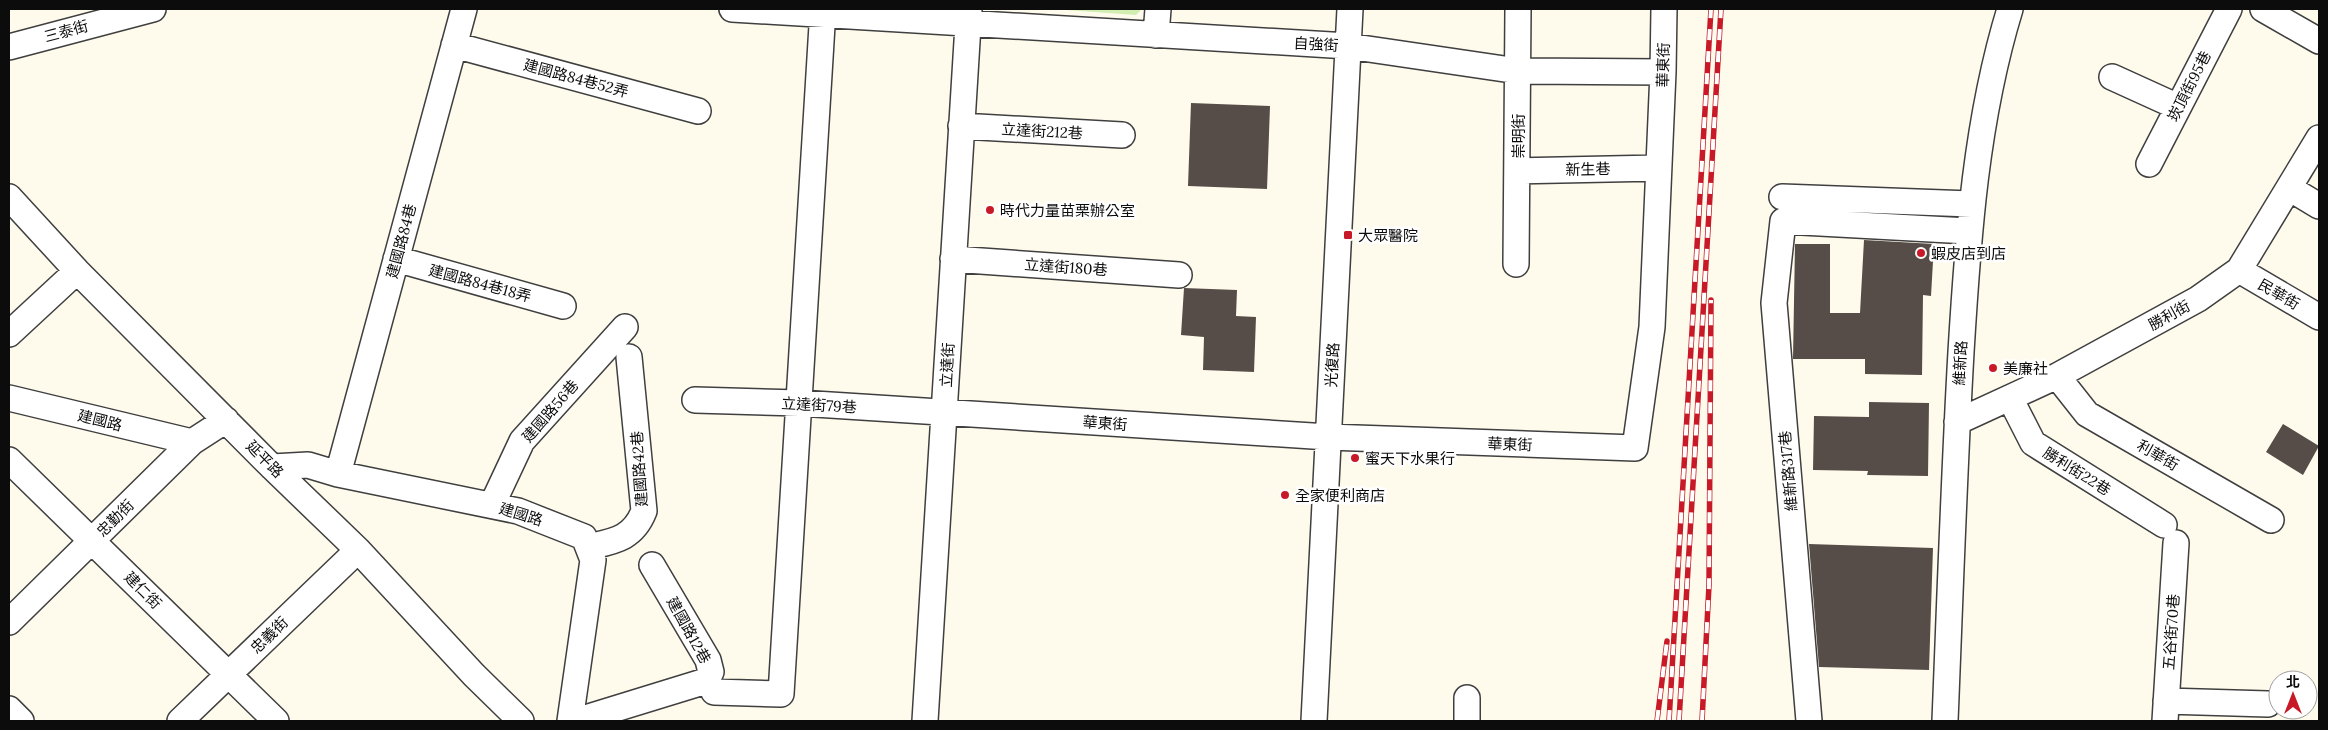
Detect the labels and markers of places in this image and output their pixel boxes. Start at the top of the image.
place label: 時代力量苗栗辦公室 [1000,201,1135,220]
marker: 時代力量苗栗辦公室 [984,204,996,216]
place label: 大眾醫院 [1358,226,1418,245]
marker: 大眾醫院 [1342,229,1354,241]
place label: 蝦皮店到店 [1931,244,2006,263]
marker: 蝦皮店到店 [1915,247,1927,259]
place label: 美廉社 [2003,359,2048,378]
marker: 美廉社 [1987,362,1999,374]
place label: 蜜天下水果行 [1365,449,1455,468]
marker: 蜜天下水果行 [1349,452,1361,464]
place label: 全家便利商店 [1295,486,1385,505]
marker: 全家便利商店 [1279,489,1291,501]

